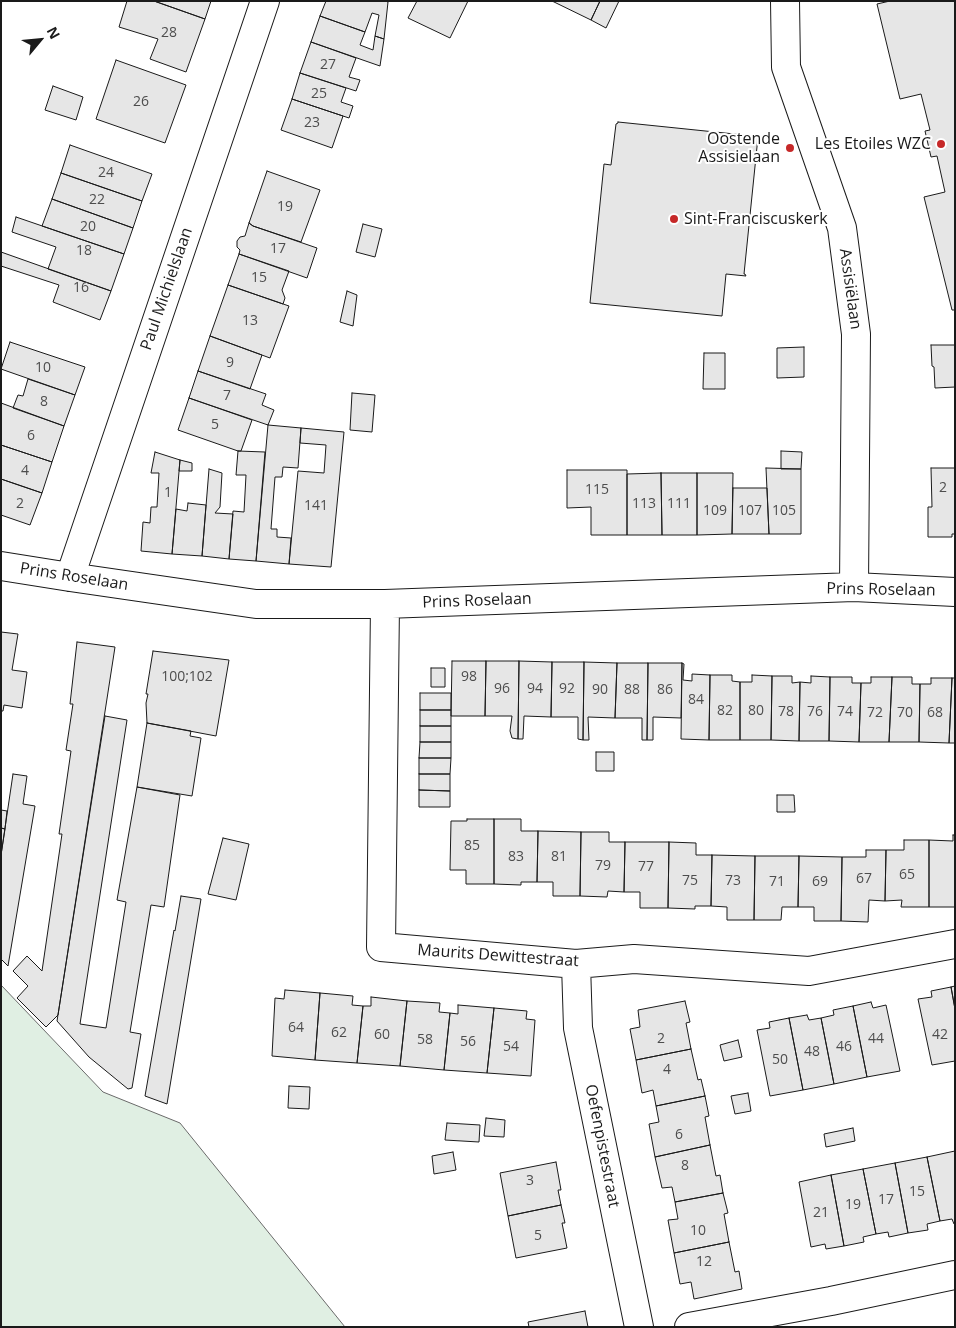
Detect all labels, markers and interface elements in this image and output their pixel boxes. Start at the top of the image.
north arrow [15,15,65,65]
text: N [43,23,65,42]
house number: 28 [161,25,177,41]
house number: 27 [320,57,336,73]
house number: 25 [311,86,327,102]
house number: 26 [133,94,149,110]
house number: 23 [304,115,320,131]
place label: Oostende Assisielaan [698,129,780,167]
place label: Les Etoiles WZC [815,134,931,154]
marker: Les Etoiles WZC [935,138,947,150]
marker: Oostende Assisielaan [784,142,796,154]
house number: 24 [98,165,114,181]
house number: 22 [89,192,105,208]
house number: 19 [277,199,293,215]
place label: Sint-Franciscuskerk [684,209,828,229]
marker: Sint-Franciscuskerk [668,213,680,225]
house number: 20 [80,219,96,235]
street label: Paul Michielslaan [137,225,197,353]
house number: 17 [270,241,286,257]
house number: 18 [76,243,92,259]
street label: Assisiëlaan [835,247,865,331]
house number: 15 [251,270,267,286]
house number: 16 [73,280,89,296]
house number: 13 [242,313,258,329]
house number: 9 [226,355,234,371]
house number: 10 [35,360,51,376]
house number: 7 [223,388,231,404]
house number: 8 [40,394,48,410]
house number: 5 [211,417,219,433]
house number: 6 [27,428,35,444]
house number: 4 [21,463,29,479]
house number: 2 [939,480,947,496]
house number: 115 [585,482,609,498]
house number: 1 [164,485,172,501]
house number: 2 [16,496,24,512]
house number: 113 [632,496,656,512]
house number: 111 [667,496,691,512]
house number: 141 [304,498,328,514]
house number: 109 [703,503,727,519]
house number: 107 [738,503,762,519]
house number: 105 [772,503,796,519]
street label: Prins Roselaan [18,559,130,595]
street label: Prins Roselaan [826,579,936,601]
street label: Prins Roselaan [422,589,532,613]
house number: 100;102 [161,669,213,685]
house number: 98 [461,669,477,685]
house number: 96 [494,681,510,697]
house number: 94 [527,681,543,697]
house number: 92 [559,681,575,697]
house number: 90 [592,682,608,698]
house number: 88 [624,682,640,698]
house number: 86 [657,682,673,698]
house number: 84 [688,692,704,708]
house number: 82 [717,703,733,719]
house number: 80 [748,703,764,719]
house number: 78 [778,704,794,720]
house number: 76 [807,704,823,720]
house number: 74 [837,704,853,720]
house number: 72 [867,705,883,721]
house number: 70 [897,705,913,721]
house number: 68 [927,705,943,721]
house number: 85 [464,838,480,854]
house number: 83 [508,849,524,865]
house number: 81 [551,849,567,865]
house number: 79 [595,858,611,874]
house number: 77 [638,859,654,875]
house number: 65 [899,867,915,883]
house number: 67 [856,871,872,887]
house number: 75 [682,873,698,889]
house number: 73 [725,873,741,889]
house number: 71 [769,874,785,890]
house number: 69 [812,874,828,890]
street label: Maurits Dewittestraat [417,941,579,971]
house number: 64 [288,1020,304,1036]
house number: 62 [331,1025,347,1041]
house number: 60 [374,1027,390,1043]
house number: 42 [932,1027,948,1043]
house number: 2 [657,1031,665,1047]
house number: 44 [868,1031,884,1047]
house number: 58 [417,1032,433,1048]
house number: 56 [460,1034,476,1050]
house number: 54 [503,1039,519,1055]
house number: 46 [836,1039,852,1055]
house number: 48 [804,1044,820,1060]
house number: 50 [772,1052,788,1068]
house number: 4 [663,1062,671,1078]
street label: Oefenpistestraat [581,1083,623,1209]
house number: 6 [675,1127,683,1143]
house number: 8 [681,1158,689,1174]
house number: 3 [526,1173,534,1189]
house number: 15 [909,1184,925,1200]
house number: 17 [878,1192,894,1208]
house number: 19 [845,1197,861,1213]
house number: 21 [813,1205,829,1221]
house number: 10 [690,1223,706,1239]
house number: 5 [534,1228,542,1244]
house number: 12 [696,1254,712,1270]

